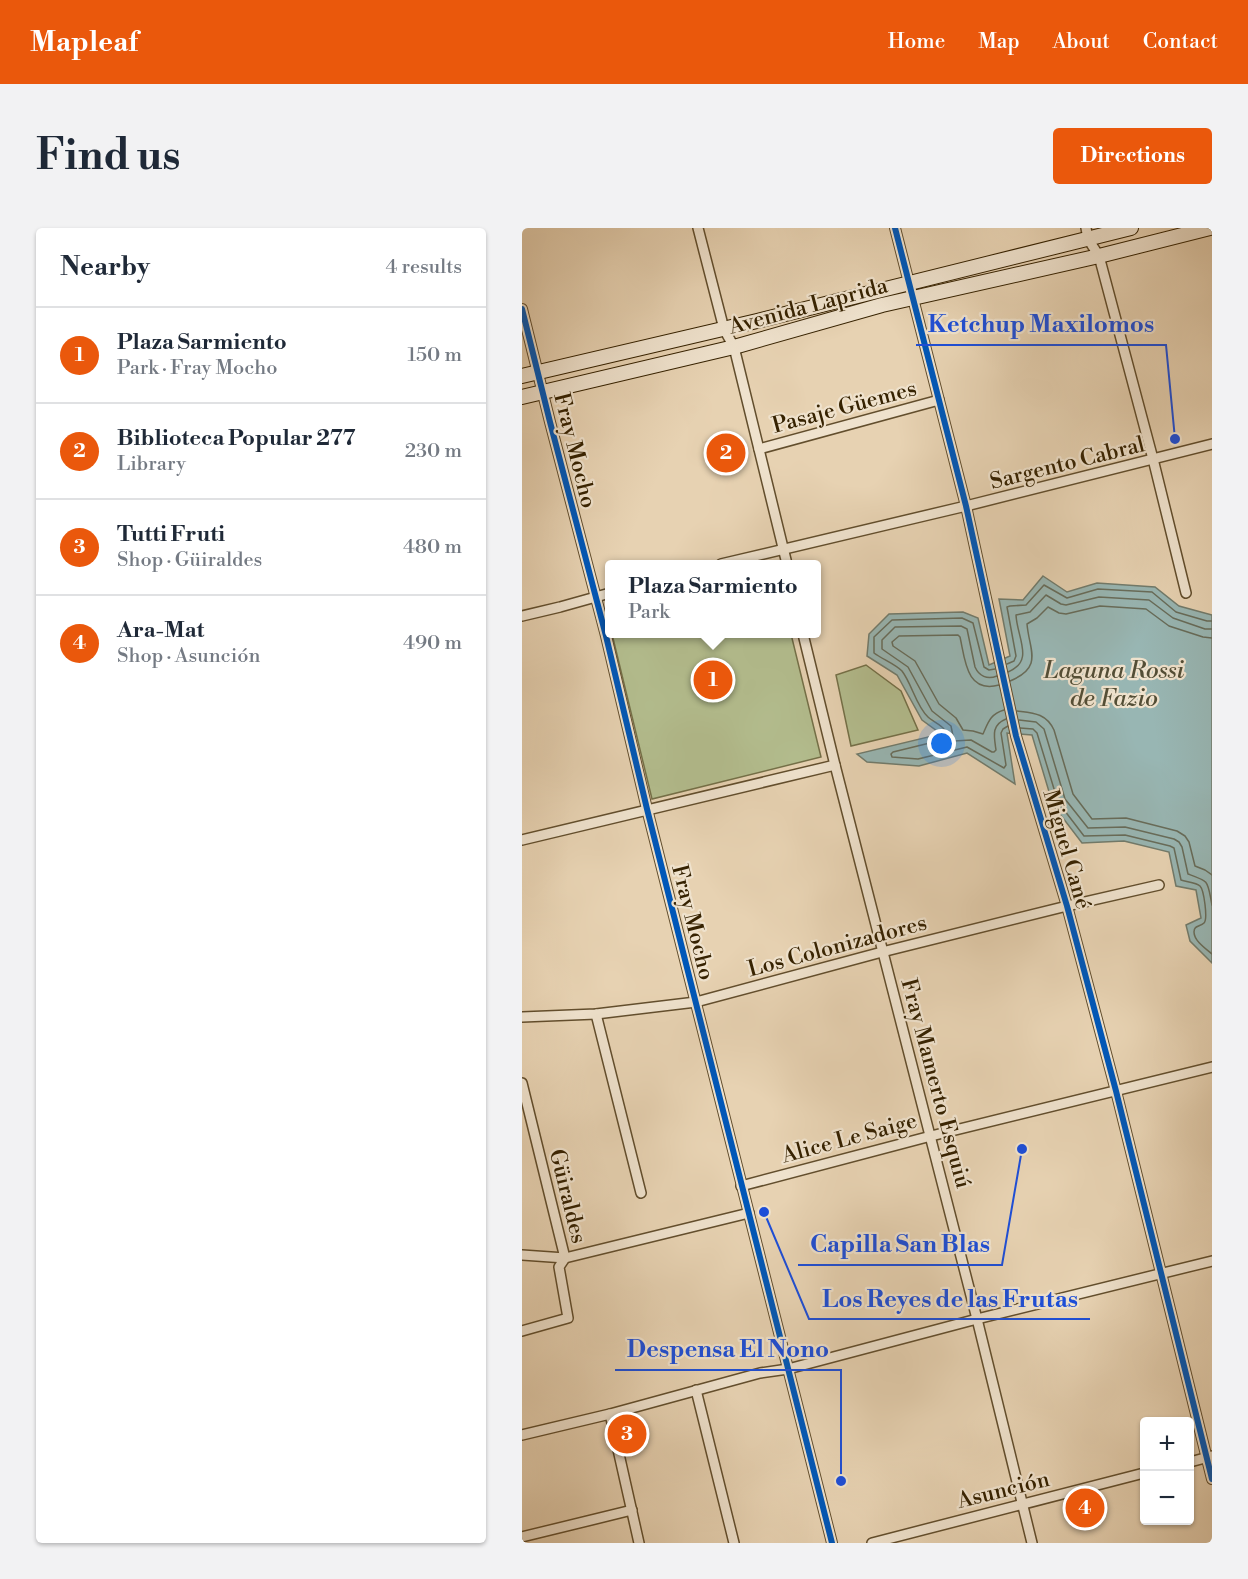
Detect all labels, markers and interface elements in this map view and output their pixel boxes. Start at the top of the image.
text: Mapleaf [30,25,138,60]
text: Home [888,29,945,55]
text: Map [978,29,1020,55]
text: About [1053,29,1110,55]
text: Contact [1143,29,1218,55]
button: Directions [1053,128,1212,184]
text: Find us [36,130,180,183]
text: Nearby [60,251,150,283]
text: 4 results [385,255,462,280]
street label: Avenida Laprida [725,272,892,341]
callout: Ketchup Maxilomos [916,303,1166,345]
text: Ketchup Maxilomos [928,310,1154,340]
text: Plaza Sarmiento [117,329,287,356]
text: 1 [75,343,84,368]
text: 150 m [407,343,462,368]
text: Park · Fray Mocho [117,356,277,381]
street label: Pasaje Güemes [769,375,920,440]
street label: Fray Mocho [547,390,602,511]
text: Biblioteca Popular 277 [117,425,355,452]
pin: 2 [706,430,746,476]
street label: Sargento Cabral [987,431,1148,496]
text: 2 [73,439,86,464]
text: 230 m [405,439,462,464]
text: Library [117,452,186,477]
text: Tutti Fruti [117,521,225,548]
text: 3 [73,535,86,560]
text: 480 m [403,535,462,560]
text: Shop · Güiraldes [117,548,262,573]
popup [605,560,821,638]
text: Plaza Sarmiento [628,573,798,600]
text: Park [628,600,670,625]
text: Ara-Mat [117,617,204,644]
text: 4 [73,631,86,656]
text: 490 m [403,631,462,656]
text: Shop · Asunción [117,644,260,669]
water label: Laguna Rossi de Fazio [1043,656,1185,714]
pin: 1 [694,658,732,702]
your location [927,729,956,758]
street label: Miguel Cané [1037,786,1097,912]
street label: Fray Mocho [665,862,720,983]
street label: Los Colonizadores [745,910,930,983]
street label: Fray Mamerto Esquiú [895,976,977,1192]
street label: Alice Le Saige [778,1107,920,1170]
street label: Güiraldes [543,1146,592,1246]
callout: Capilla San Blas [798,1223,1002,1265]
text: Capilla San Blas [810,1230,990,1260]
callout: Los Reyes de las Frutas [809,1277,1090,1319]
text: Los Reyes de las Frutas [822,1285,1078,1315]
callout: Despensa El Nono [615,1328,841,1370]
text: Despensa El Nono [627,1335,829,1365]
pin: 3 [608,1412,646,1456]
map controls [1140,1417,1194,1525]
button: + [1140,1417,1194,1471]
street label: Asunción [953,1466,1052,1515]
button: − [1140,1471,1194,1525]
pin: 4 [1066,1486,1104,1530]

